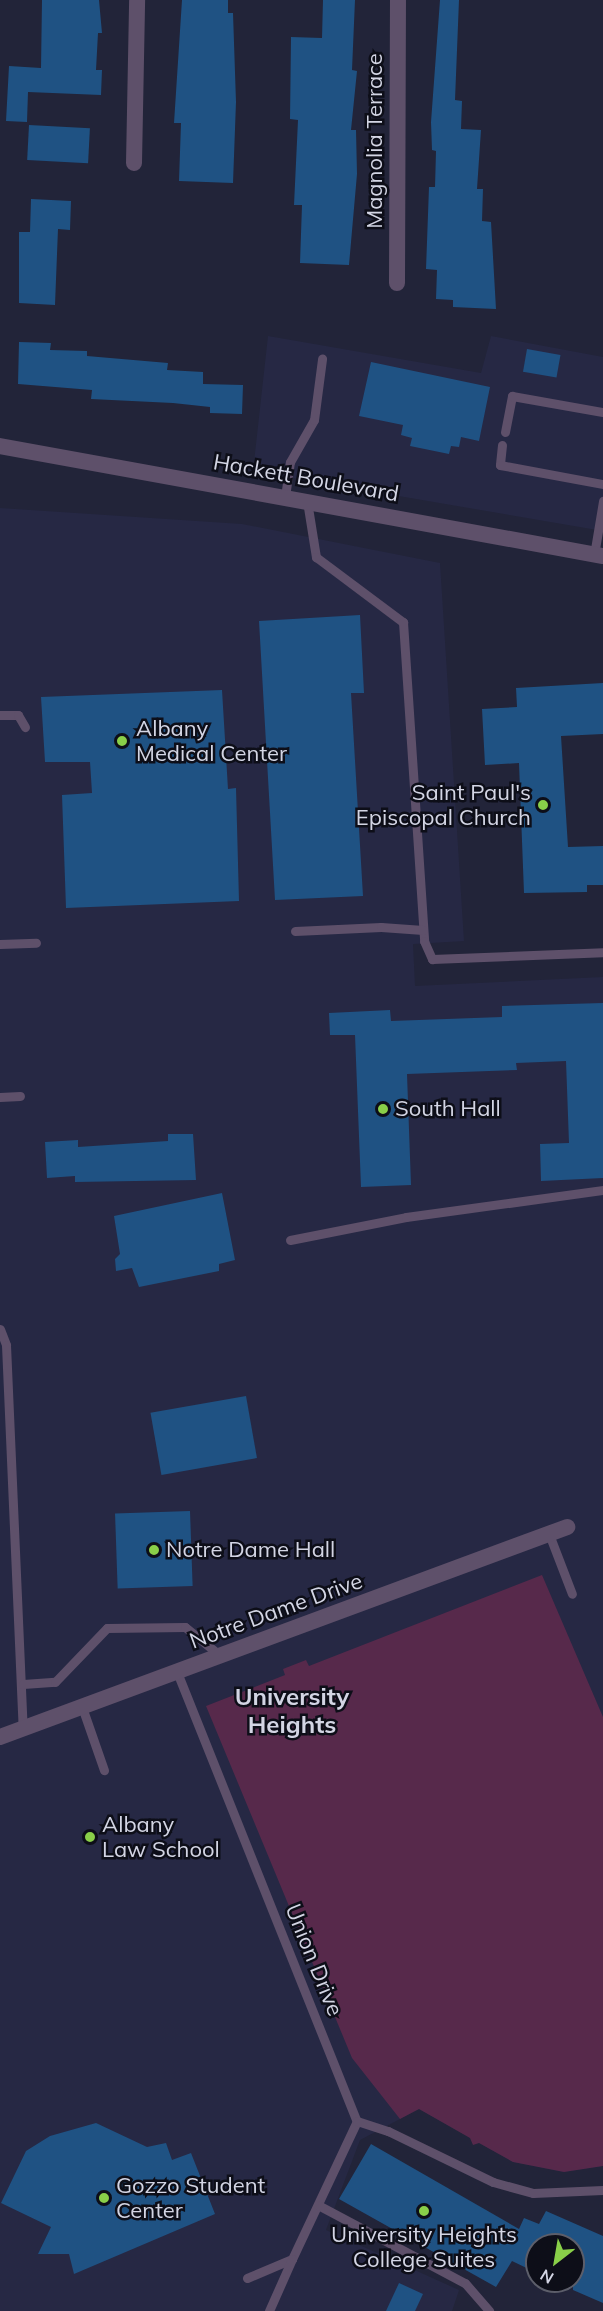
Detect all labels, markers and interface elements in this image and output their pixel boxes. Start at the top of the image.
street label: Magnolia Terrace [362,53,388,229]
street label: Hackett Boulevard [211,449,401,507]
place label: Albany Medical Center [136,715,287,766]
marker: Albany Medical Center [113,732,131,750]
place label: Saint Paul's Episcopal Church [356,779,531,830]
marker: Saint Paul's Episcopal Church [536,798,550,812]
place label: South Hall [395,1096,501,1122]
marker: South Hall [376,1102,390,1116]
place label: Notre Dame Hall [166,1537,335,1563]
marker: Notre Dame Hall [147,1543,161,1557]
street label: Notre Dame Drive [186,1567,366,1655]
district label: University Heights [235,1683,349,1739]
place label: Albany Law School [102,1811,220,1862]
marker: Albany Law School [83,1830,97,1844]
street label: Union Drive [280,1900,348,2020]
place label: Gozzo Student Center [116,2172,265,2224]
marker: Gozzo Student Center [97,2191,111,2205]
marker: University Heights College Suites [417,2204,431,2218]
place label: University Heights College Suites [331,2221,517,2272]
north arrow [525,2233,585,2293]
text: N [536,2265,557,2288]

